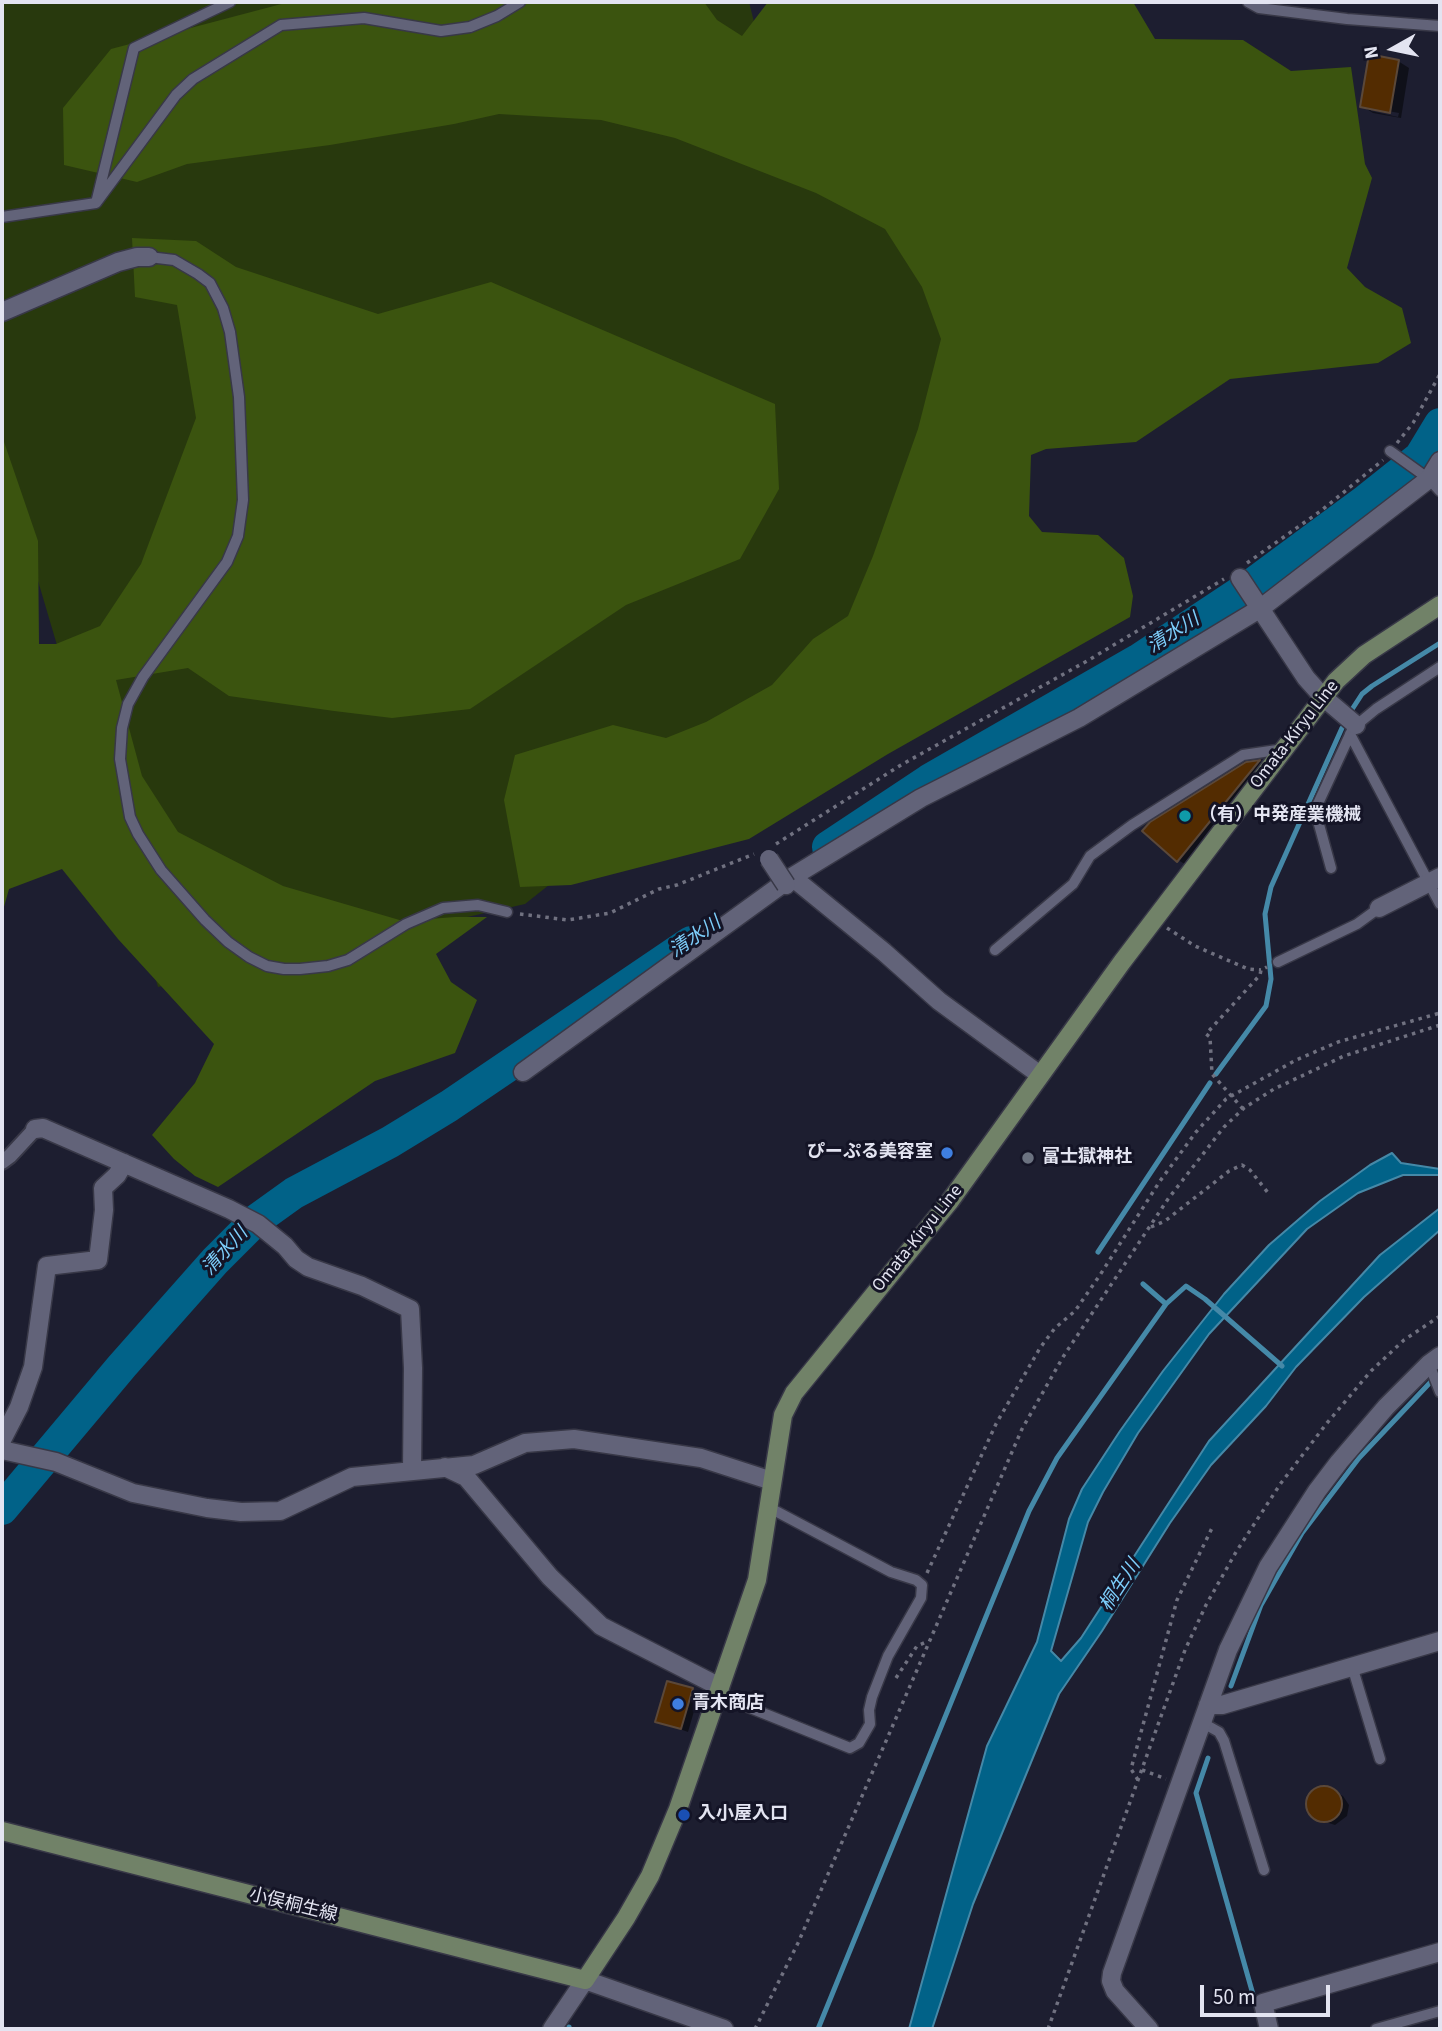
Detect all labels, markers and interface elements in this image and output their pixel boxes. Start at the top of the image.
north arrow [1358,14,1428,84]
text: N [1357,44,1386,61]
water label: 清水川 [1144,609,1204,659]
street label: Omata-Kiryu Line [1246,677,1344,793]
place label: （有）中発産業機械 [1199,805,1361,827]
marker: （有）中発産業機械 [1177,808,1193,824]
water label: 清水川 [666,913,726,963]
place label: ぴーぷる美容室 [807,1142,933,1164]
marker: ぴーぷる美容室 [939,1145,955,1161]
place label: 富士獄神社 [1042,1147,1132,1169]
marker: 富士獄神社 [1020,1150,1036,1166]
street label: Omata-Kiryu Line [868,1181,968,1297]
water label: 清水川 [198,1223,254,1281]
water label: 桐生川 [1096,1556,1146,1616]
place label: 青木商店 [692,1693,764,1715]
marker: 青木商店 [670,1696,686,1712]
place label: 入小屋入口 [698,1804,788,1826]
marker: 入小屋入口 [676,1807,692,1823]
street label: 小俣桐生線 [247,1885,339,1927]
scale bar [1204,1972,1334,2016]
text: 50 m [1213,1982,1255,2012]

